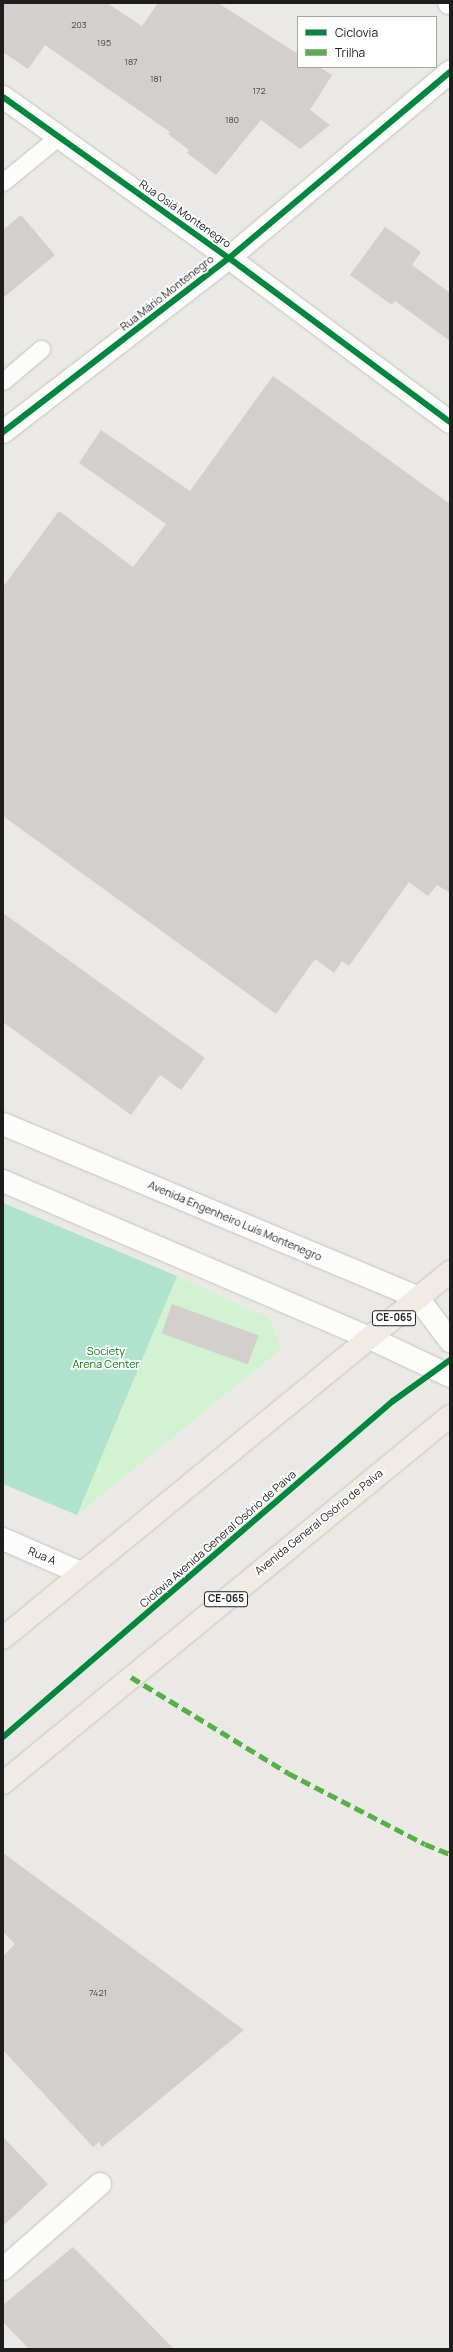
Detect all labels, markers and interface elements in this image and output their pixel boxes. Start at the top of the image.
legend [297,16,437,68]
house number: 203 [71,20,87,30]
text: Ciclovia [335,24,378,41]
house number: 195 [97,38,111,48]
text: Trilha [335,44,365,61]
house number: 187 [124,57,138,67]
house number: 181 [150,74,162,84]
house number: 172 [252,86,266,96]
house number: 180 [225,115,239,125]
street label: Rua Osiá Montenegro [137,177,233,251]
street label: Rua Mário Montenegro [118,252,216,334]
street label: Avenida Engenheiro Luís Montenegro [146,1178,324,1264]
road number: CE-065 [371,1310,417,1326]
park label: Society Arena Center [72,1345,140,1371]
street label: Avenida General Osório de Paiva [252,1466,386,1578]
street label: Ciclovia Avenida General Osório de Paiva [137,1468,299,1610]
street label: Rua A [26,1544,58,1568]
road number: CE-065 [203,1591,249,1607]
house number: 7421 [89,1988,107,1998]

